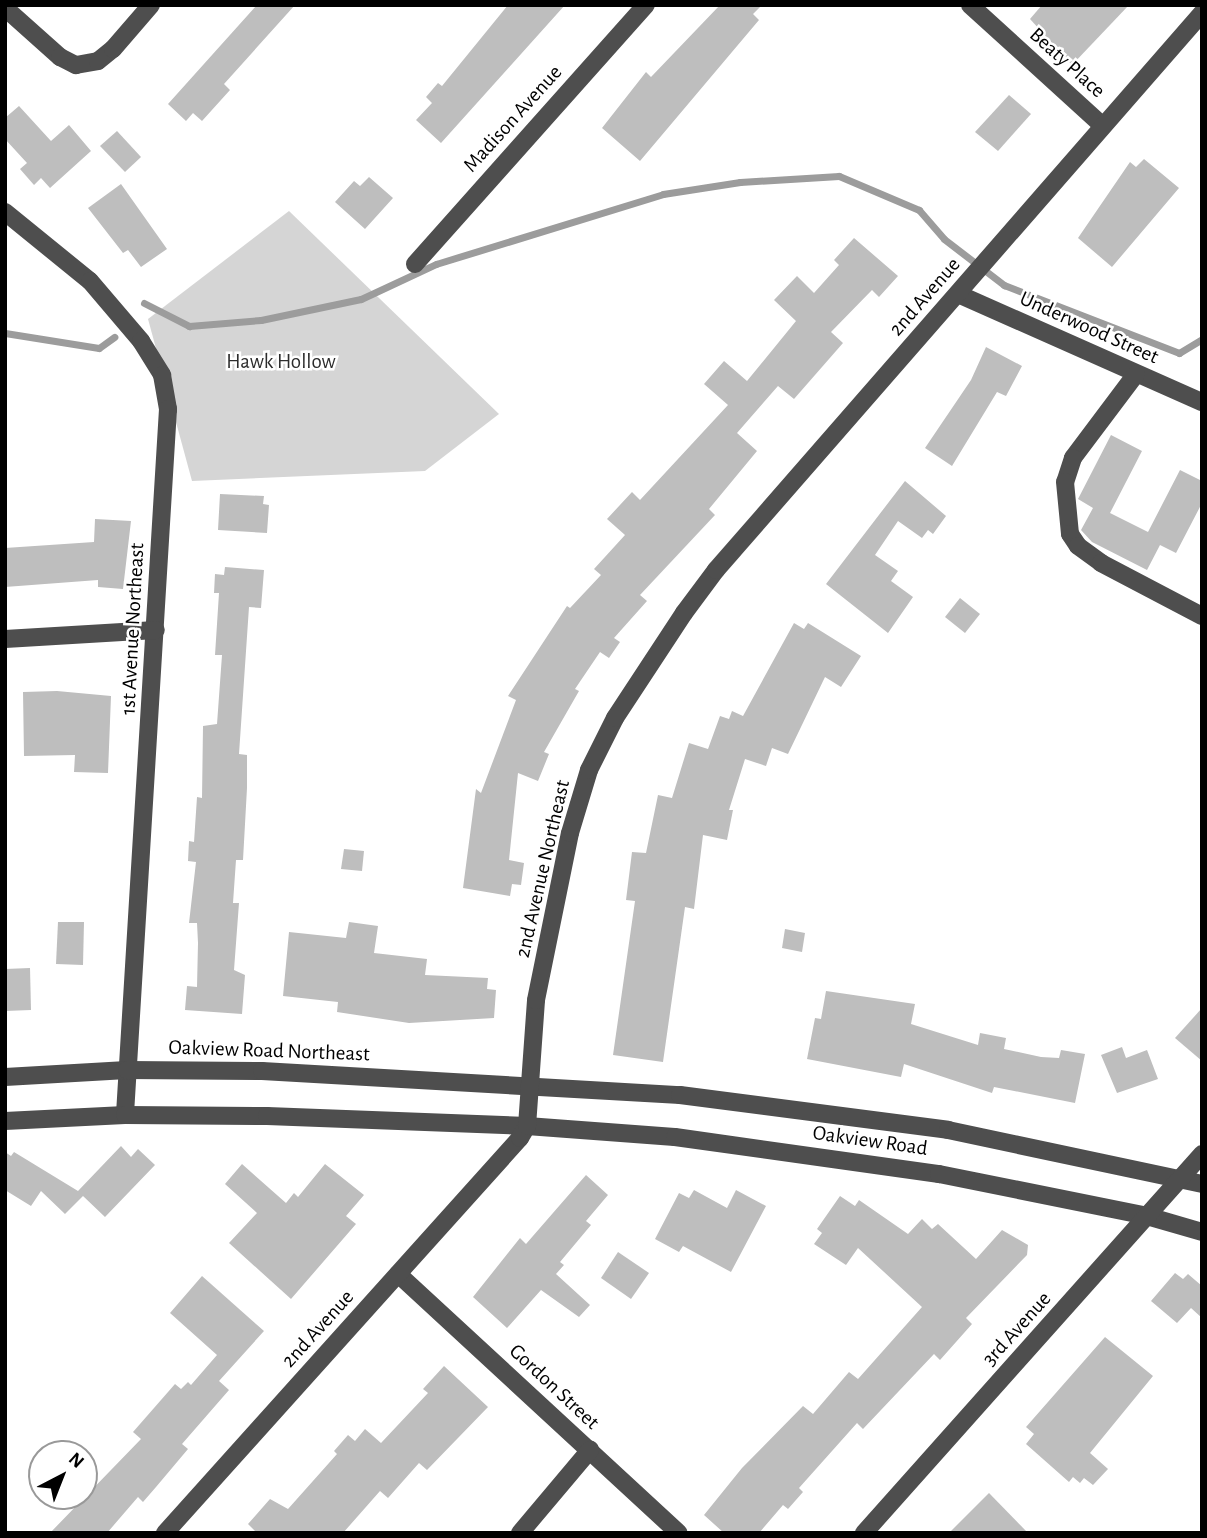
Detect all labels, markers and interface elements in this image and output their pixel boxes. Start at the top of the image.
street label: Beaty Place [1024,22,1110,104]
street label: Madison Avenue [458,60,568,178]
street label: 2nd Avenue [884,253,966,341]
street label: Underwood Street [1016,286,1162,370]
park label: Hawk Hollow [226,349,336,375]
street label: 1st Avenue Northeast [116,542,150,716]
street label: 2nd Avenue Northeast [510,778,576,960]
street label: Oakview Road Northeast [168,1035,370,1067]
street label: Oakview Road [811,1120,929,1162]
street label: 2nd Avenue [277,1285,359,1373]
street label: 3rd Avenue [977,1287,1057,1371]
street label: Gordon Street [504,1339,604,1435]
north arrow [28,1440,98,1510]
text: N [65,1449,87,1472]

